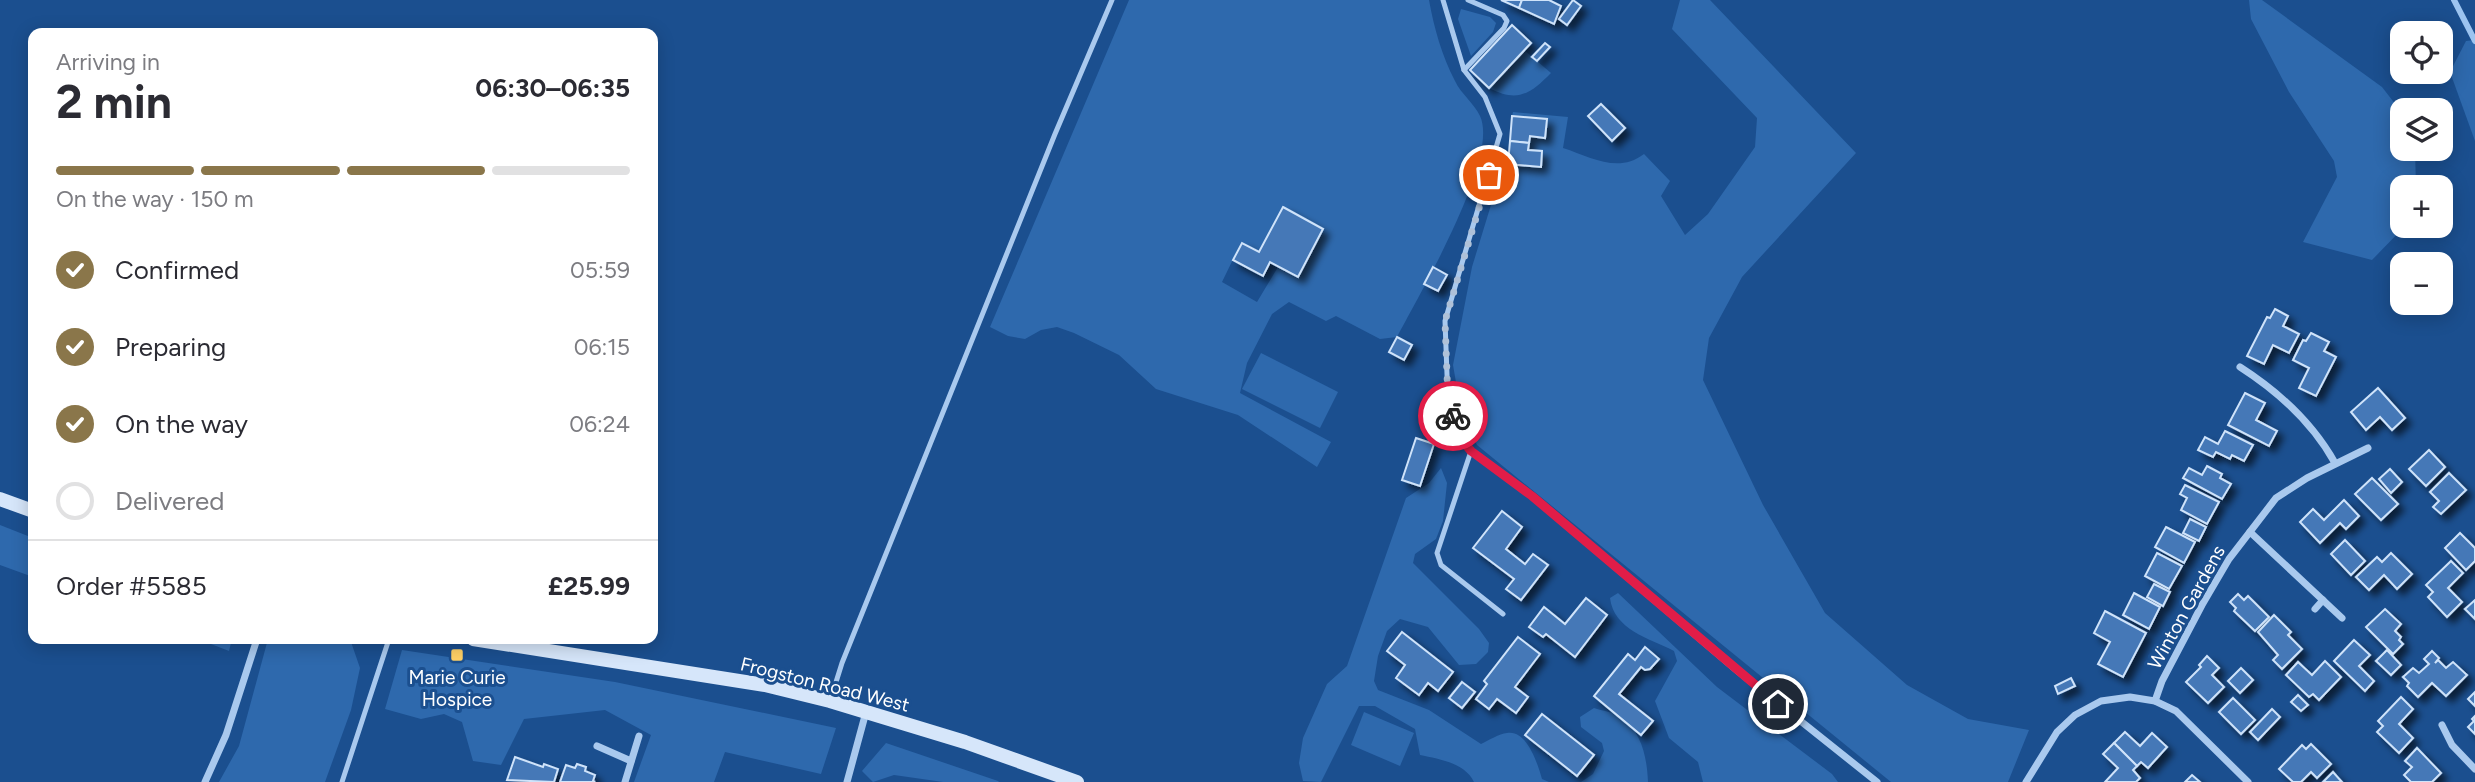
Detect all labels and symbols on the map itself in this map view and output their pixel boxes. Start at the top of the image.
pin [1459,145,1519,205]
courier [1418,381,1488,451]
street label: Winton Gardens [2143,541,2230,673]
marker: Marie Curie Hospice [449,647,465,663]
street label: Frogston Road West [738,652,912,717]
place label: Marie Curie Hospice [408,666,506,711]
pin [1748,674,1808,734]

